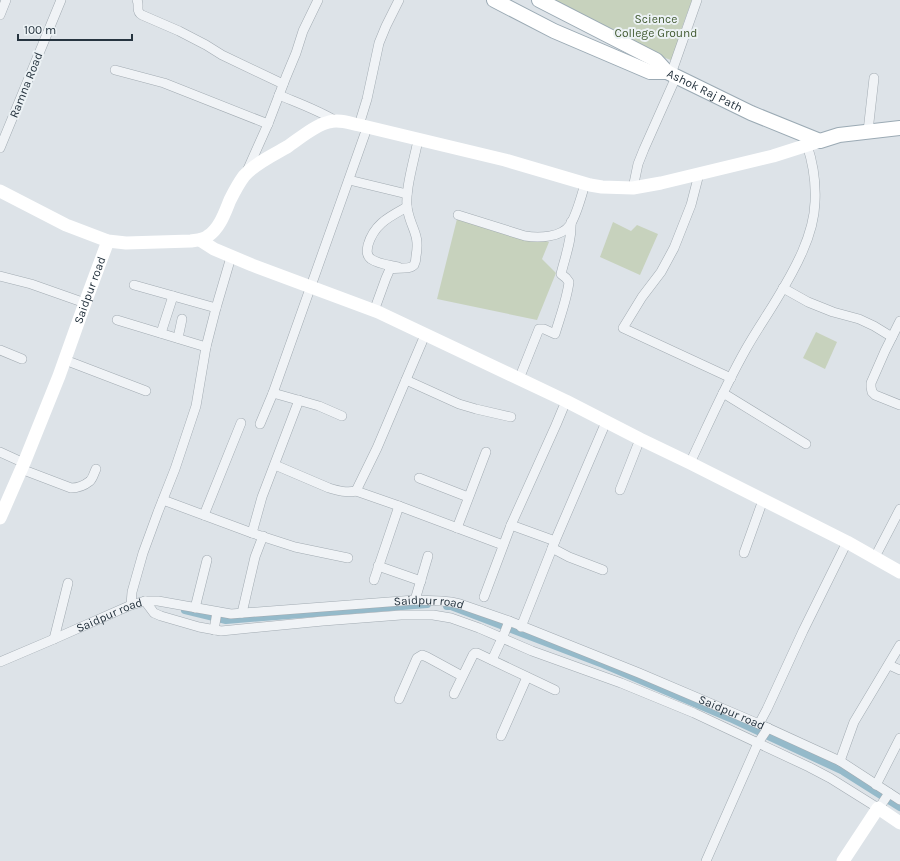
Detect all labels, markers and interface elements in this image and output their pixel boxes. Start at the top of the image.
park label: Science College Ground [615,12,697,40]
scale bar [18,16,132,42]
text: 100 m [24,23,56,37]
street label: Ramna Road [6,50,46,120]
street label: Ashok Raj Path [665,66,745,115]
street label: Saidpur road [71,255,109,326]
street label: Saidpur road [393,593,466,612]
street label: Saidpur road [74,595,144,635]
street label: Saidpur road [696,692,767,733]

